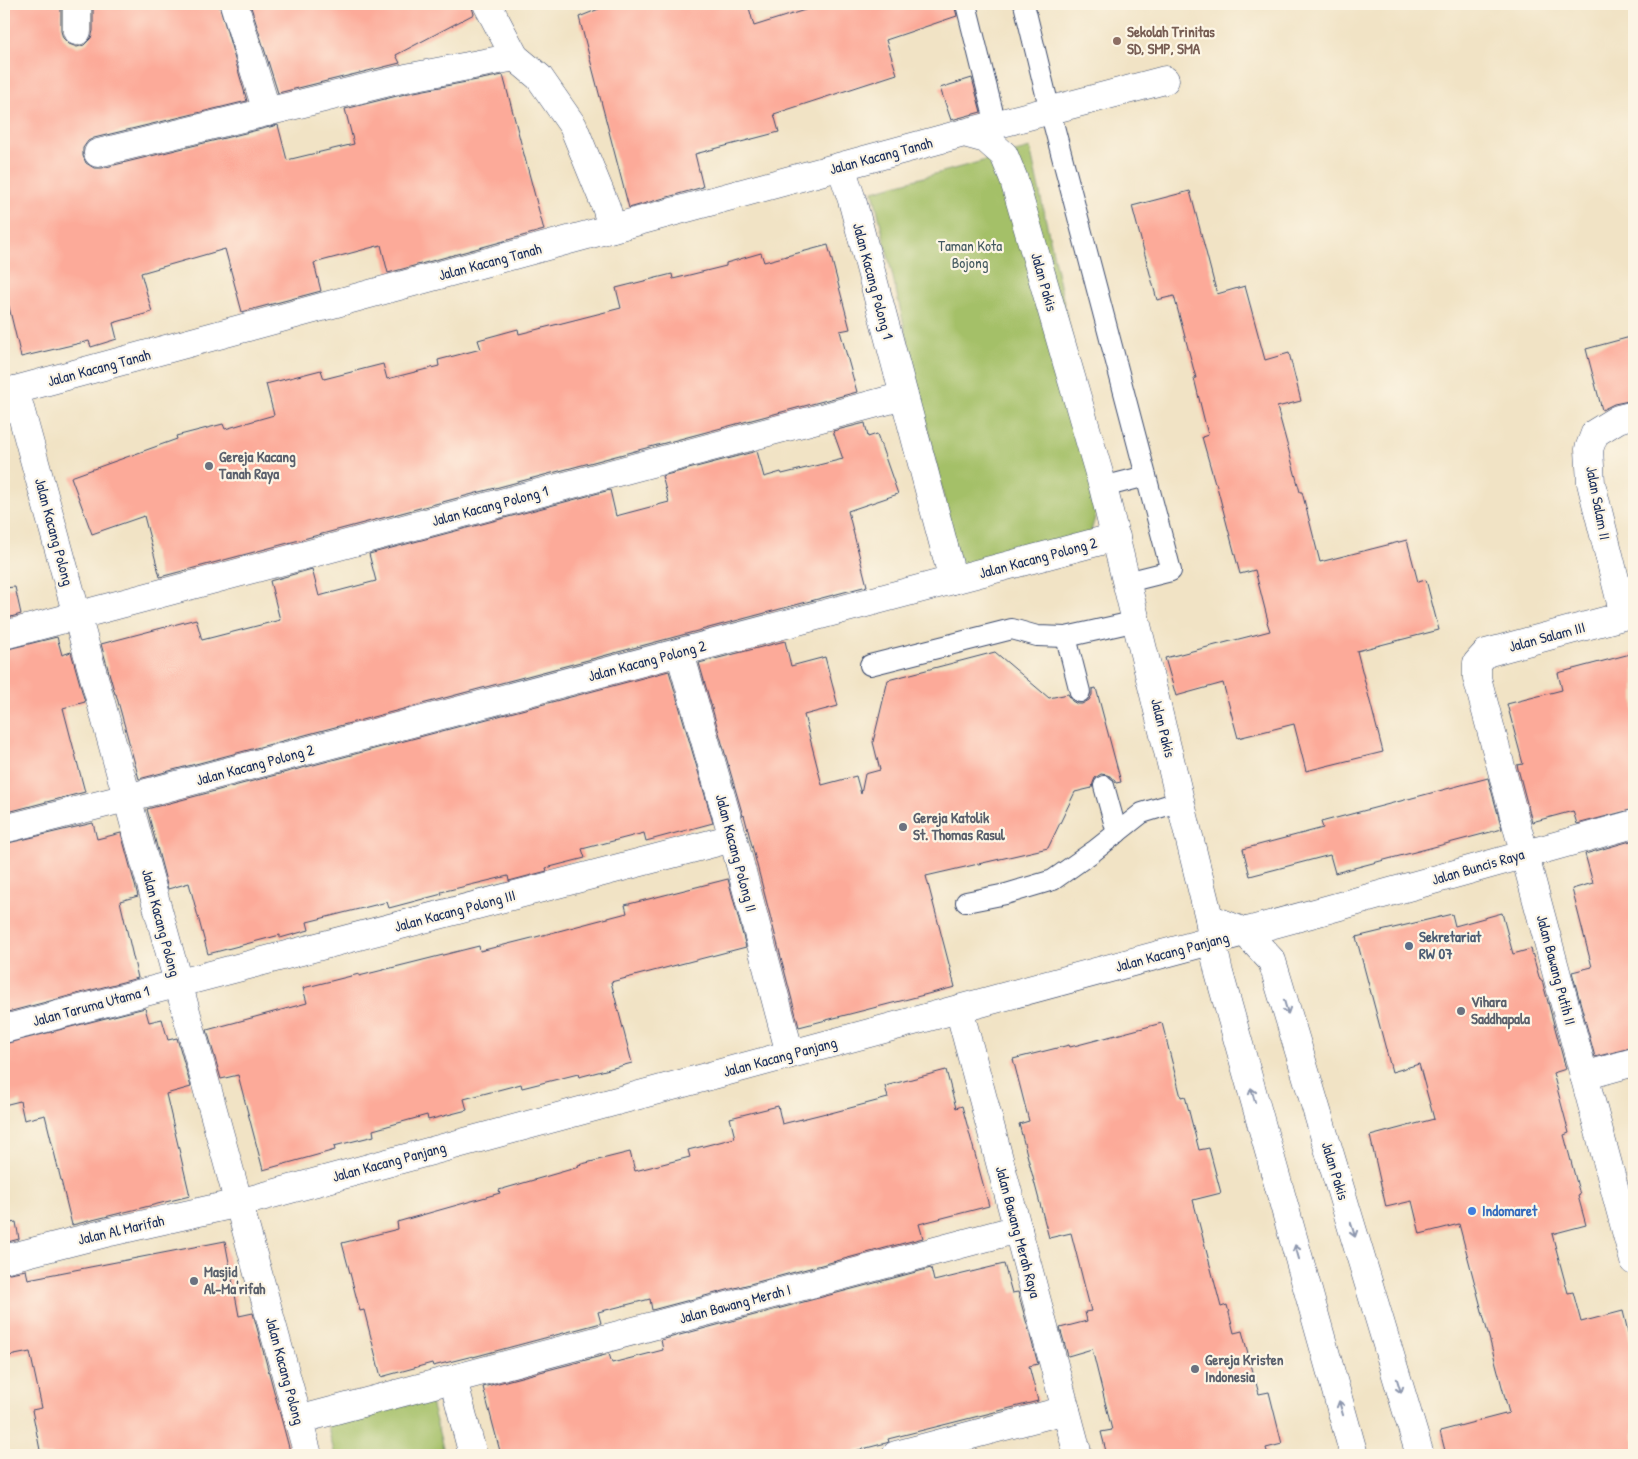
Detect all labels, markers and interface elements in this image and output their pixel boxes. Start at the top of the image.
place label: Sekolah Trinitas SD, SMP, SMA [1127,21,1215,59]
marker: Sekolah Trinitas SD, SMP, SMA [1111,35,1123,47]
street label: Jalan Kacang Tanah [827,132,935,179]
street label: Jalan Kacang Polong 1 [848,220,899,341]
park label: Taman Kota Bojong [938,235,1002,273]
street label: Jalan Kacang Tanah [436,238,544,285]
street label: Jalan Pakis [1026,250,1063,314]
street label: Jalan Kacang Tanah [45,344,153,391]
place label: Gereja Kacang Tanah Raya [218,446,296,485]
marker: Gereja Kacang Tanah Raya [203,460,215,472]
street label: Jalan Salam II [1581,464,1616,542]
street label: Jalan Kacang Polong [30,476,79,588]
street label: Jalan Kacang Polong 1 [429,480,550,531]
street label: Jalan Kacang Polong 2 [977,532,1099,583]
street label: Jalan Salam III [1506,616,1587,657]
street label: Jalan Kacang Polong 2 [586,635,708,686]
street label: Jalan Pakis [1146,696,1181,760]
street label: Jalan Kacang Polong 2 [194,739,316,790]
street label: Jalan Kacang Polong II [711,792,762,914]
place label: Gereja Katolik St. Thomas Rasul [913,807,1006,845]
marker: Gereja Katolik St. Thomas Rasul [897,821,909,833]
street label: Jalan Buncis Raya [1429,843,1527,890]
street label: Jalan Kacang Polong [137,867,186,979]
street label: Jalan Kacang Polong III [392,884,518,937]
street label: Jalan Bawang Putih II [1532,912,1581,1027]
street label: Jalan Kacang Panjang [1113,926,1231,977]
place label: Sekretariat RW 07 [1419,926,1482,964]
marker: Sekretariat RW 07 [1403,940,1415,952]
street label: Jalan Taruma Utama 1 [30,980,152,1031]
place label: Vihara Saddhapala [1471,991,1530,1030]
one-way arrow [1282,999,1292,1015]
marker: Vihara Saddhapala [1455,1005,1467,1017]
street label: Jalan Kacang Panjang [721,1031,839,1082]
one-way arrow [1248,1088,1258,1104]
street label: Jalan Kacang Panjang [330,1136,448,1187]
street label: Jalan Pakis [1317,1139,1354,1203]
street label: Jalan Bawang Merah Raya [991,1163,1046,1300]
place label: Indomaret [1482,1200,1538,1221]
marker: Indomaret [1466,1205,1478,1217]
street label: Jalan Al Marifah [76,1209,166,1250]
one-way arrow [1348,1222,1358,1238]
one-way arrow [1292,1244,1301,1260]
place label: Masjid Al-Ma'rifah [204,1261,266,1299]
marker: Masjid Al-Ma'rifah [188,1275,200,1287]
street label: Jalan Bawang Merah I [677,1279,793,1328]
street label: Jalan Kacang Polong [261,1315,310,1427]
place label: Gereja Kristen Indonesia [1205,1349,1284,1387]
marker: Gereja Kristen Indonesia [1189,1363,1201,1375]
one-way arrow [1395,1377,1405,1393]
one-way arrow [1336,1401,1345,1417]

